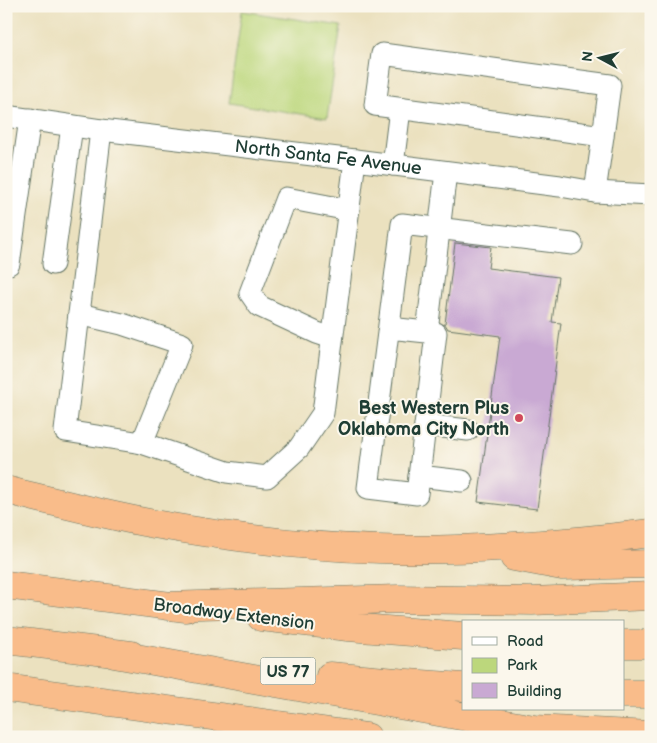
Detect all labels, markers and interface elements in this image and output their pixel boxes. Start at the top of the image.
north arrow [574,32,624,82]
text: N [579,50,597,63]
street label: North Santa Fe Avenue [234,136,423,179]
place label: Best Western Plus Oklahoma City North [338,398,509,440]
marker: Best Western Plus Oklahoma City North [513,412,525,424]
street label: Broadway Extension [152,594,316,635]
legend [462,620,624,710]
text: Road [507,632,543,651]
text: Park [507,656,538,675]
road number: US 77 [260,658,316,684]
text: Building [507,682,562,701]

